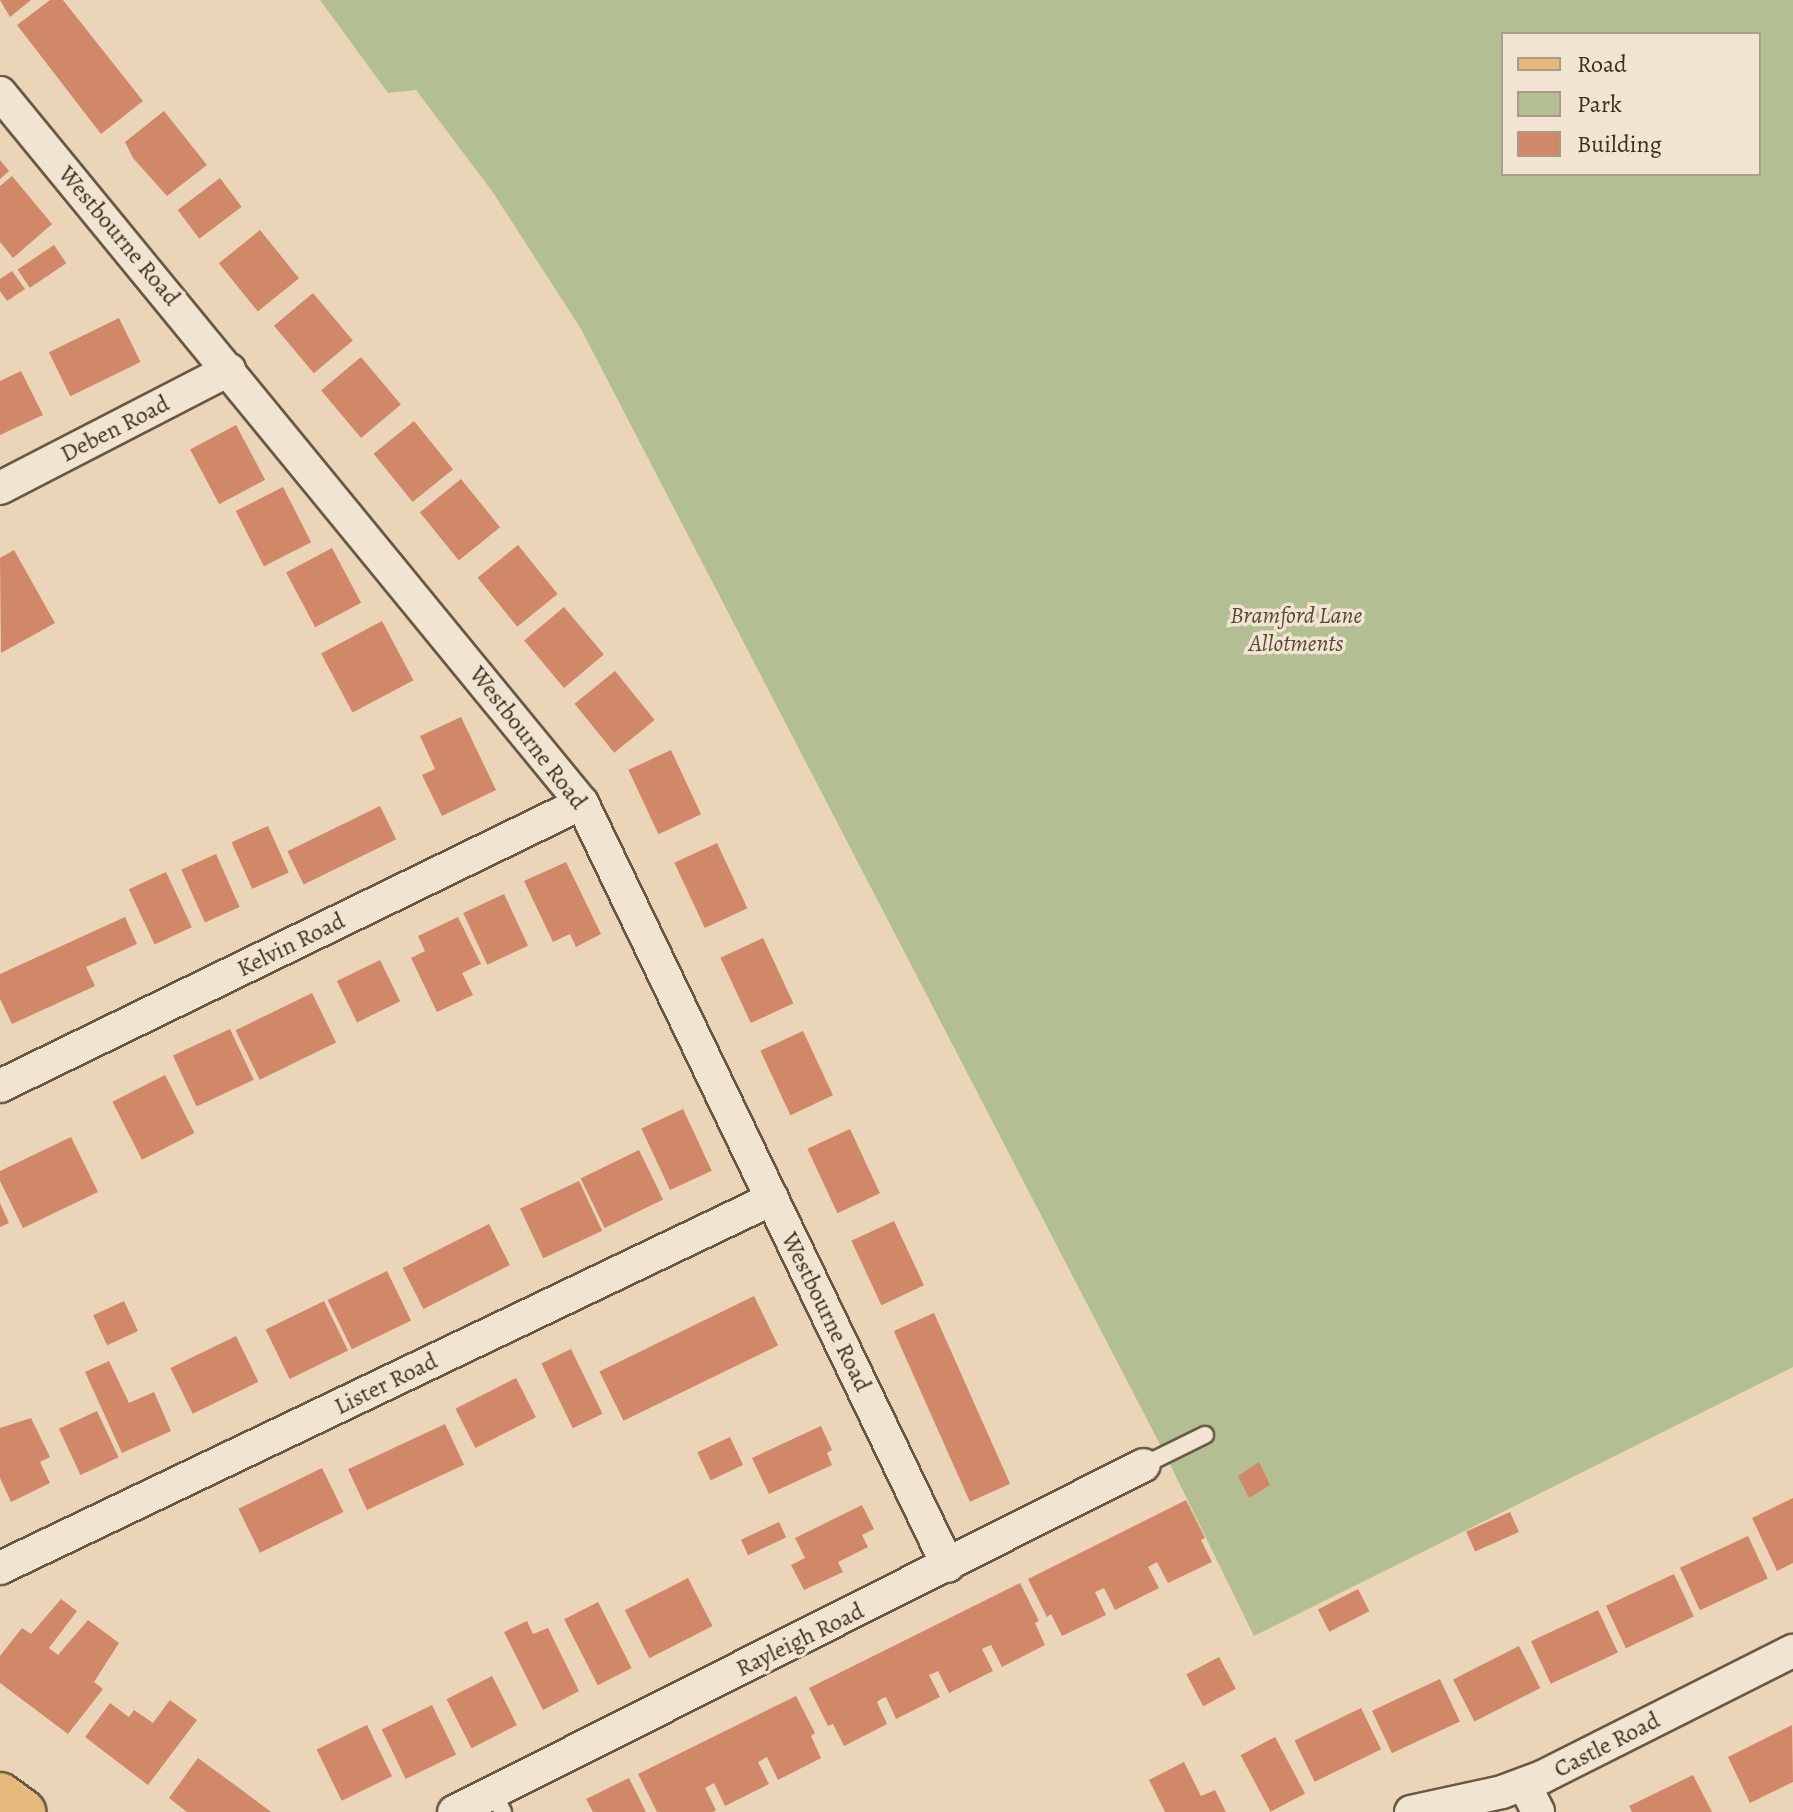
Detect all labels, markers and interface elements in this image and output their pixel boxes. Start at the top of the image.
legend [1501,32,1761,176]
text: Road [1577,48,1627,80]
text: Park [1577,88,1622,120]
text: Building [1577,128,1662,160]
street label: Westbourne Road [52,160,186,312]
street label: Deben Road [56,389,174,469]
park label: Bramford Lane Allotments [1230,602,1362,658]
street label: Westbourne Road [463,661,593,815]
street label: Kelvin Road [232,907,350,983]
street label: Westbourne Road [775,1228,877,1396]
street label: Lister Road [330,1347,442,1421]
street label: Rayleigh Road [731,1597,869,1683]
street label: Castle Road [1549,1706,1665,1784]

